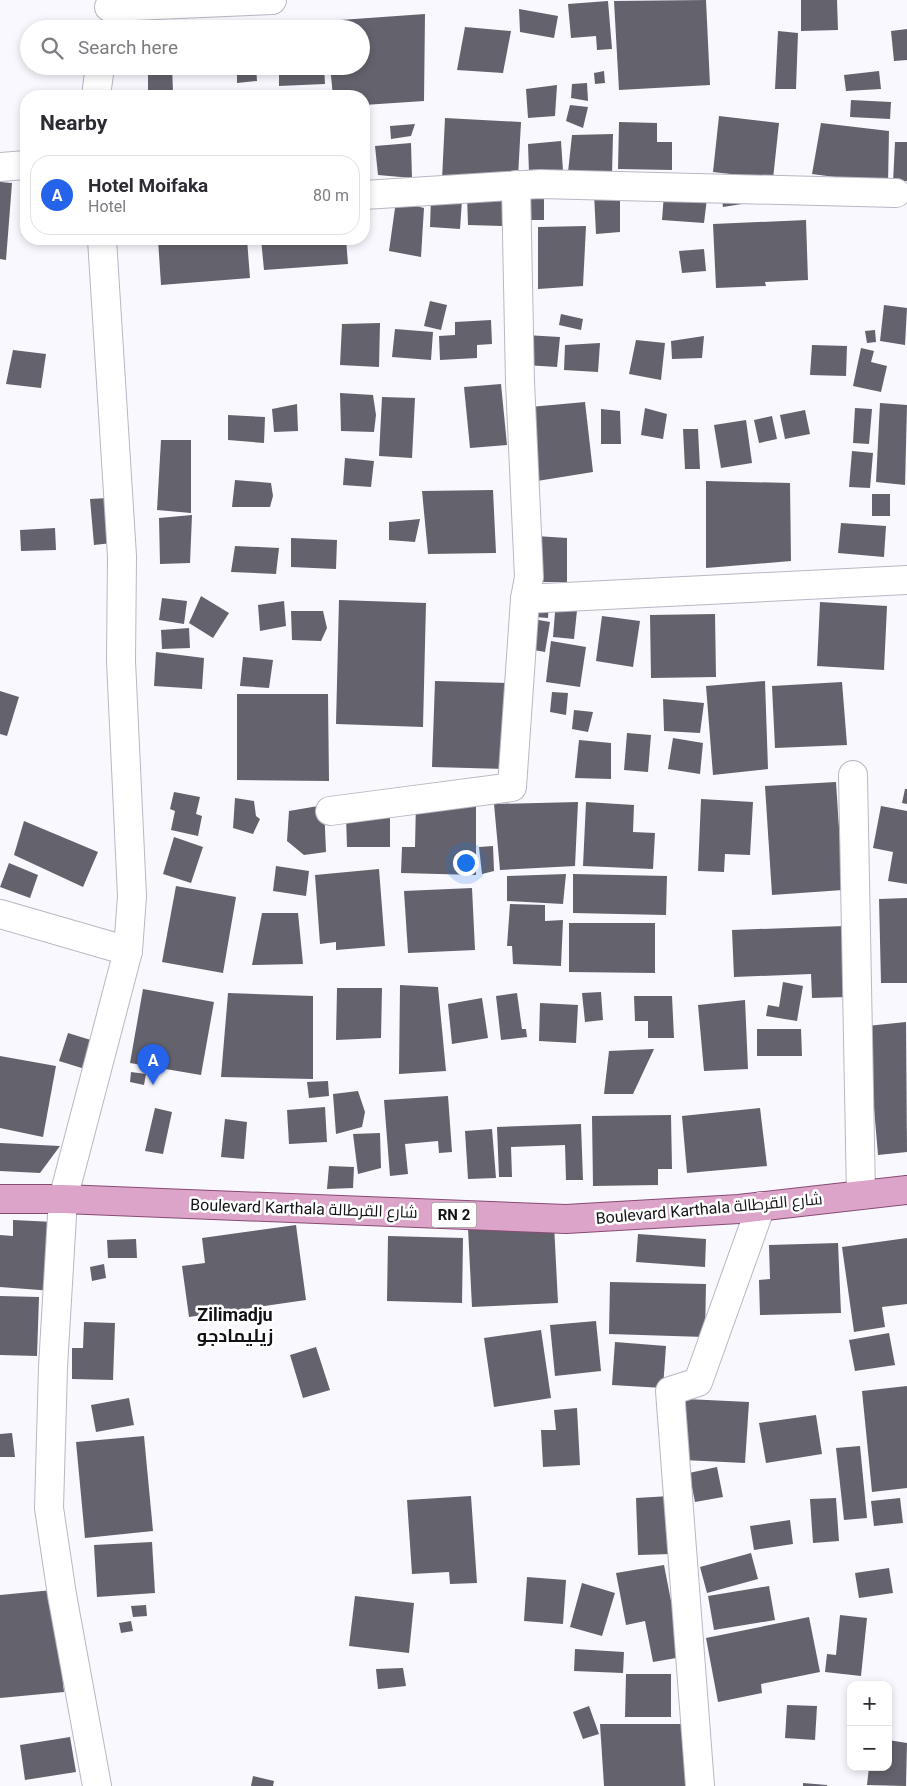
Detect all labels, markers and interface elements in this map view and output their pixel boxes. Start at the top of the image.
search box [20,20,370,75]
icon: search [38,34,66,62]
text: Search here [78,36,178,59]
text: Nearby [40,111,107,135]
text: Hotel Moifaka [88,174,208,197]
text: A [52,186,62,205]
text: 80 m [313,186,349,205]
text: Hotel [88,197,126,216]
your location [453,850,479,876]
pin: A [137,1044,169,1085]
street label: Boulevard Karthala شارع القرطالة [595,1189,823,1230]
street label: Boulevard Karthala شارع القرطالة [190,1195,418,1224]
road number: RN 2 [432,1202,476,1228]
district label: Zilimadju زيليمادجو [197,1304,273,1347]
map controls [847,1681,892,1771]
button: + [847,1681,892,1726]
button: − [847,1726,892,1771]

